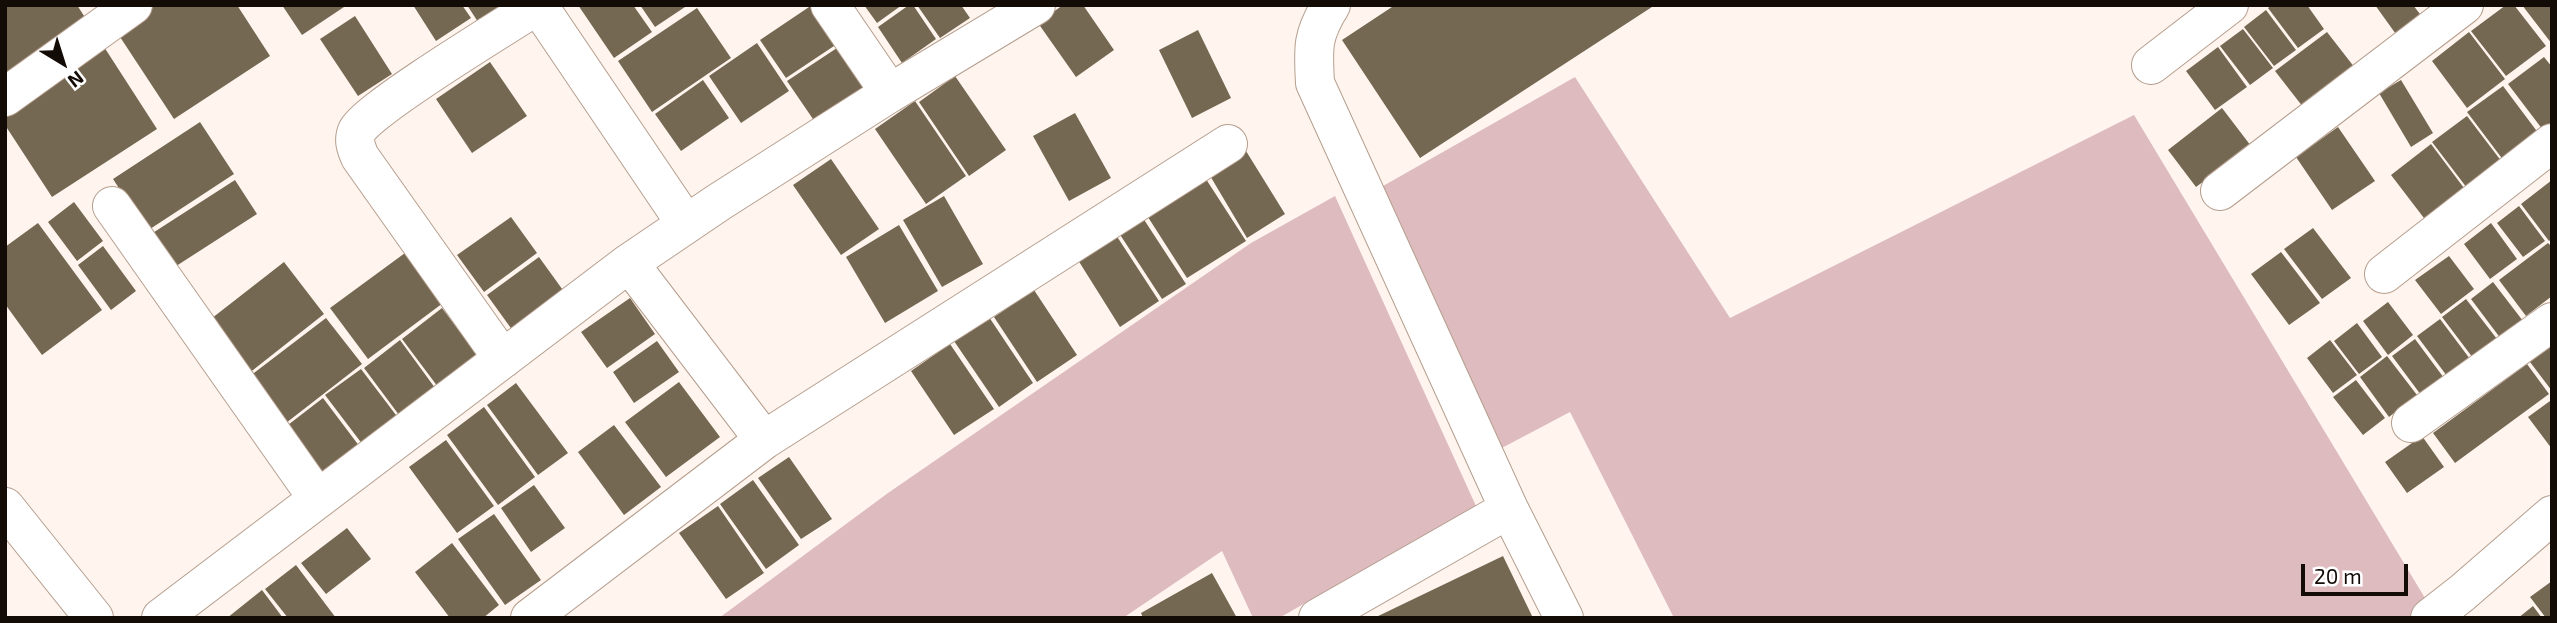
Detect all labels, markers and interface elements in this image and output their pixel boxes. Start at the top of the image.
north arrow [28,28,98,98]
text: N [64,67,89,93]
scale bar [2305,550,2412,594]
text: 20 m [2314,563,2362,588]

